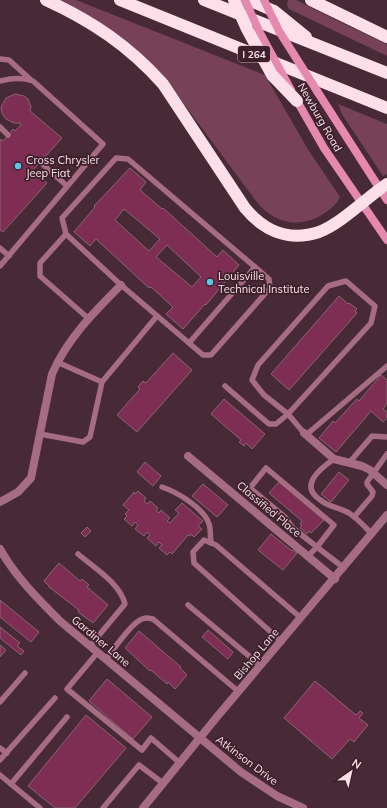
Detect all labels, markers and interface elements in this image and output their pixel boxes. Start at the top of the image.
road number: I 264 [238,46,270,62]
street label: Newburg Road [295,80,345,154]
place label: Cross Chrysler Jeep Fiat [26,153,100,180]
marker: Cross Chrysler Jeep Fiat [13,161,23,171]
place label: Louisville Technical Institute [218,269,309,296]
marker: Louisville Technical Institute [205,277,215,287]
street label: Classified Place [234,478,304,540]
street label: Gardiner Lane [69,612,133,670]
street label: Bishop Lane [230,625,282,683]
street label: Atkinson Drive [213,732,281,788]
north arrow [331,752,371,792]
text: N [349,756,364,772]

